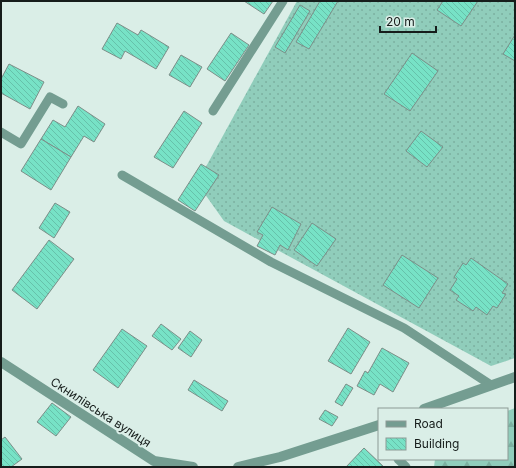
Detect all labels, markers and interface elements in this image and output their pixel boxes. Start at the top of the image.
scale bar [380,8,436,34]
text: 20 m [386,14,415,29]
street label: Скнилівська вулиця [48,374,154,450]
legend [378,408,508,460]
text: Road [414,416,443,431]
text: Building [414,436,459,451]

